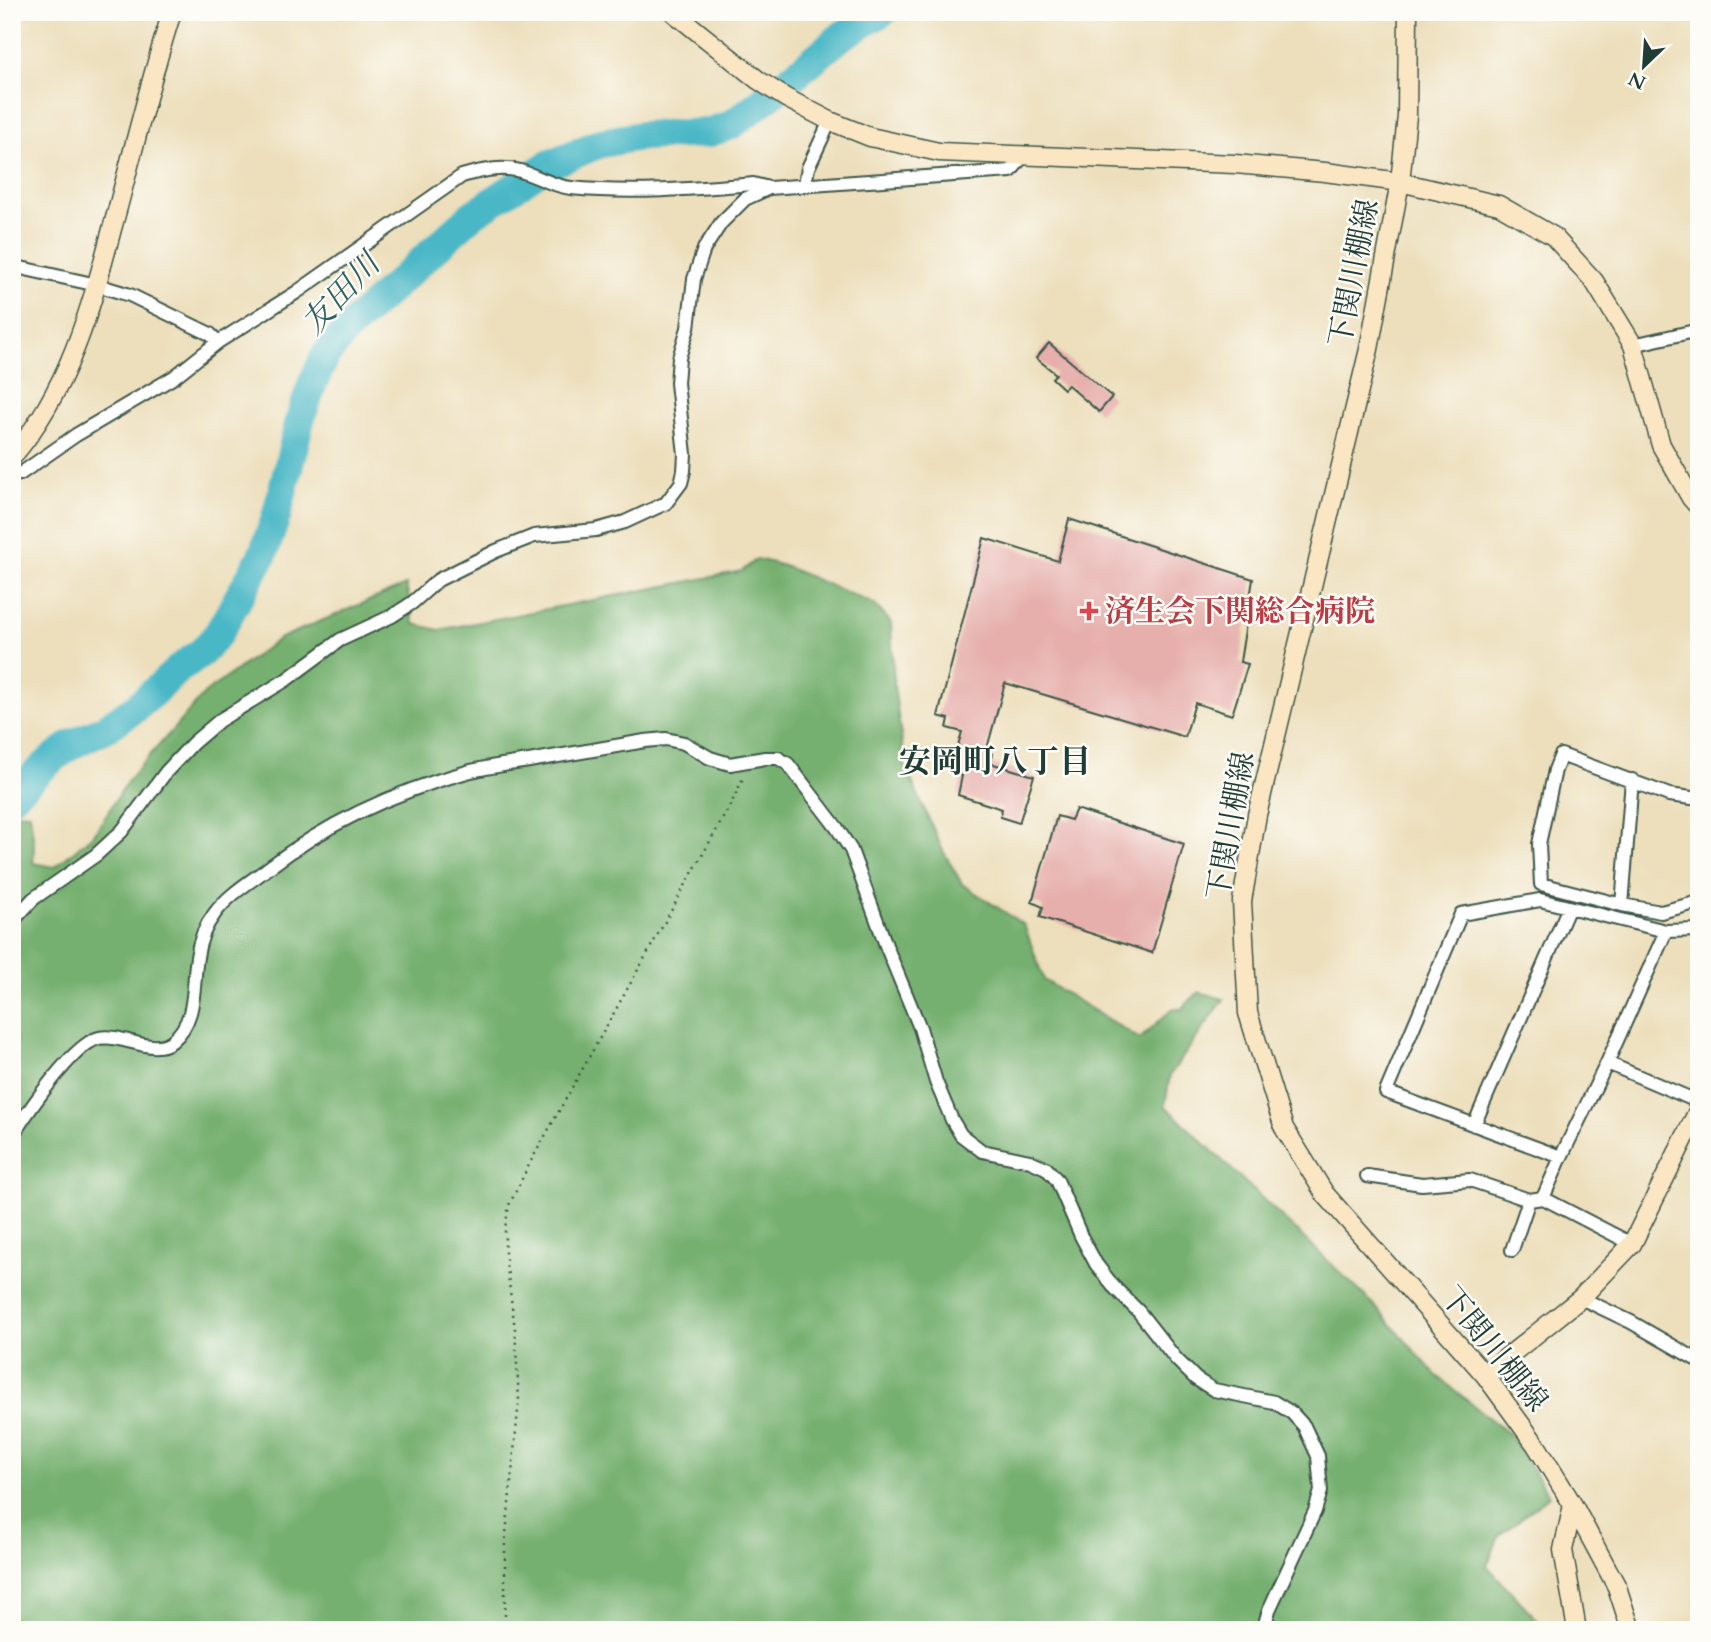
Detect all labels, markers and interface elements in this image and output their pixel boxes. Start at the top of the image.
north arrow [1610,32,1680,102]
text: N [1624,65,1650,96]
street label: 下関川棚線 [1320,195,1388,351]
water label: 友田川 [292,242,392,344]
place label: 済生会下関総合病院 [1105,591,1375,632]
marker: 済生会下関総合病院 [1079,601,1099,621]
district label: 安岡町八丁目 [899,740,1091,784]
street label: 下関川棚線 [1198,749,1264,903]
street label: 下関川棚線 [1431,1278,1557,1420]

